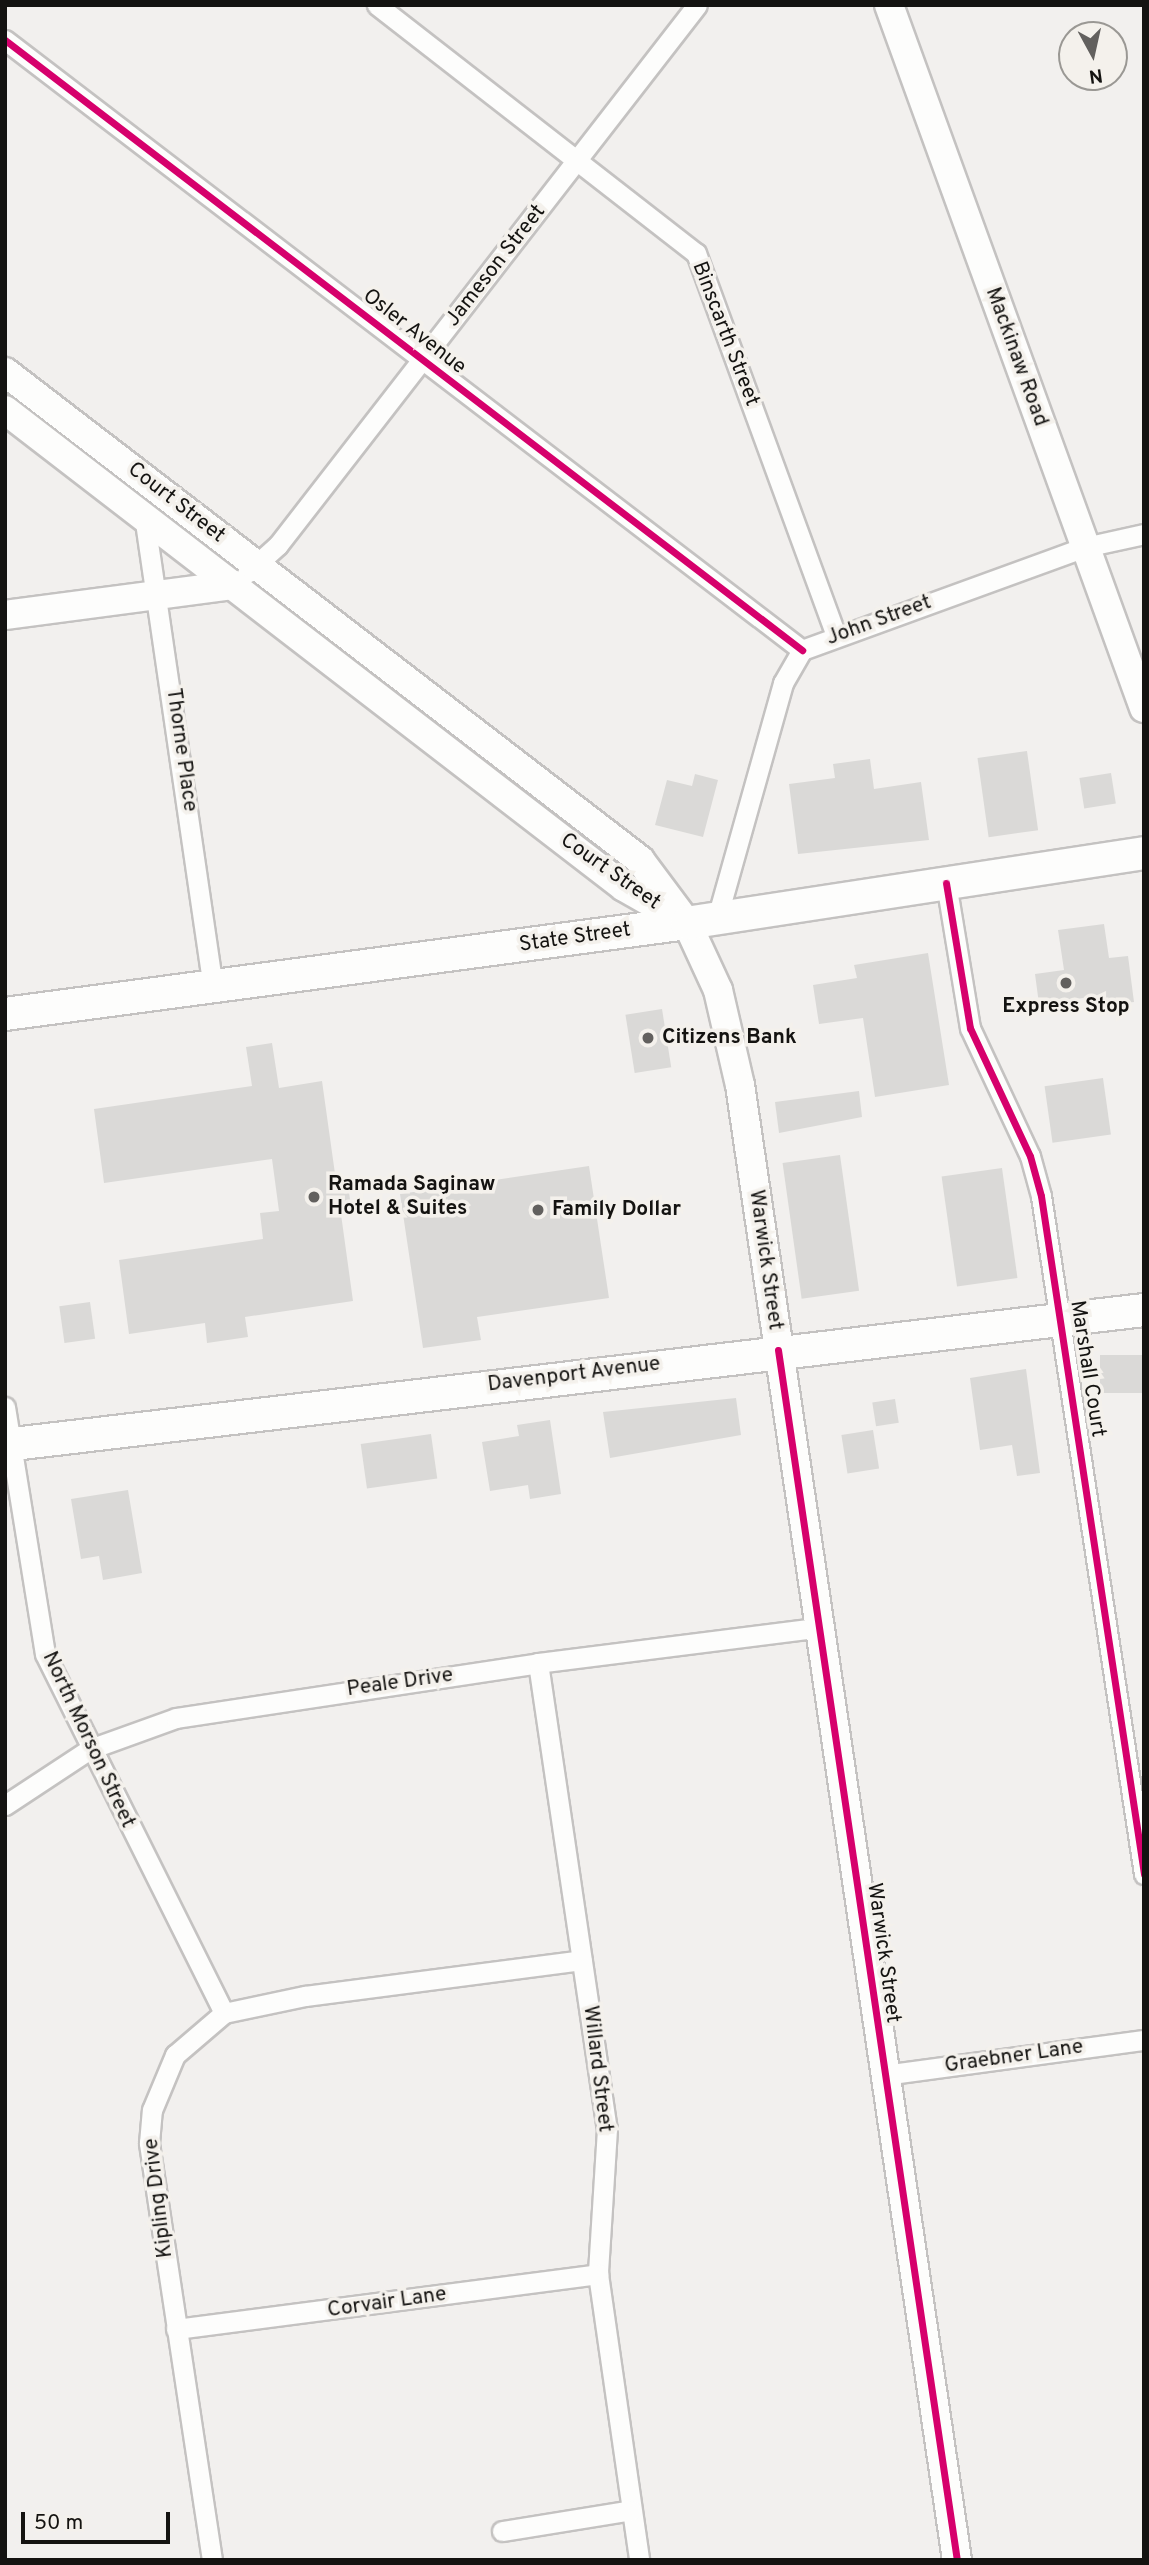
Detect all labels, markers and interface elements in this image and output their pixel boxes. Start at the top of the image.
north arrow [1058,21,1128,91]
text: N [1087,62,1104,88]
street label: Jameson Street [441,200,551,332]
street label: Binscarth Street [686,258,764,410]
street label: Osler Avenue [357,284,471,380]
street label: Mackinaw Road [979,284,1053,430]
street label: Court Street [122,457,230,549]
street label: John Street [823,590,935,652]
street label: Thorne Place [160,687,202,813]
street label: Court Street [555,828,665,916]
street label: State Street [517,918,633,958]
marker: Express Stop [1058,975,1074,991]
place label: Express Stop [1002,994,1130,1020]
place label: Citizens Bank [662,1025,797,1051]
marker: Citizens Bank [640,1030,656,1046]
place label: Ramada Saginaw Hotel & Suites [328,1172,496,1222]
street label: Warwick Street [743,1188,787,1332]
marker: Ramada Saginaw Hotel & Suites [306,1189,322,1205]
place label: Family Dollar [552,1197,681,1223]
marker: Family Dollar [530,1202,546,1218]
street label: Marshall Court [1064,1299,1110,1439]
street label: Davenport Avenue [486,1352,662,1398]
street label: North Morson Street [36,1648,140,1832]
street label: Peale Drive [345,1663,455,1703]
street label: Warwick Street [861,1881,905,2025]
street label: Willard Street [577,2004,617,2134]
street label: Graebner Lane [943,2035,1085,2079]
street label: Kipling Drive [139,2137,179,2259]
street label: Corvair Lane [326,2282,448,2324]
scale bar [24,2498,173,2542]
text: 50 m [34,2510,83,2537]

